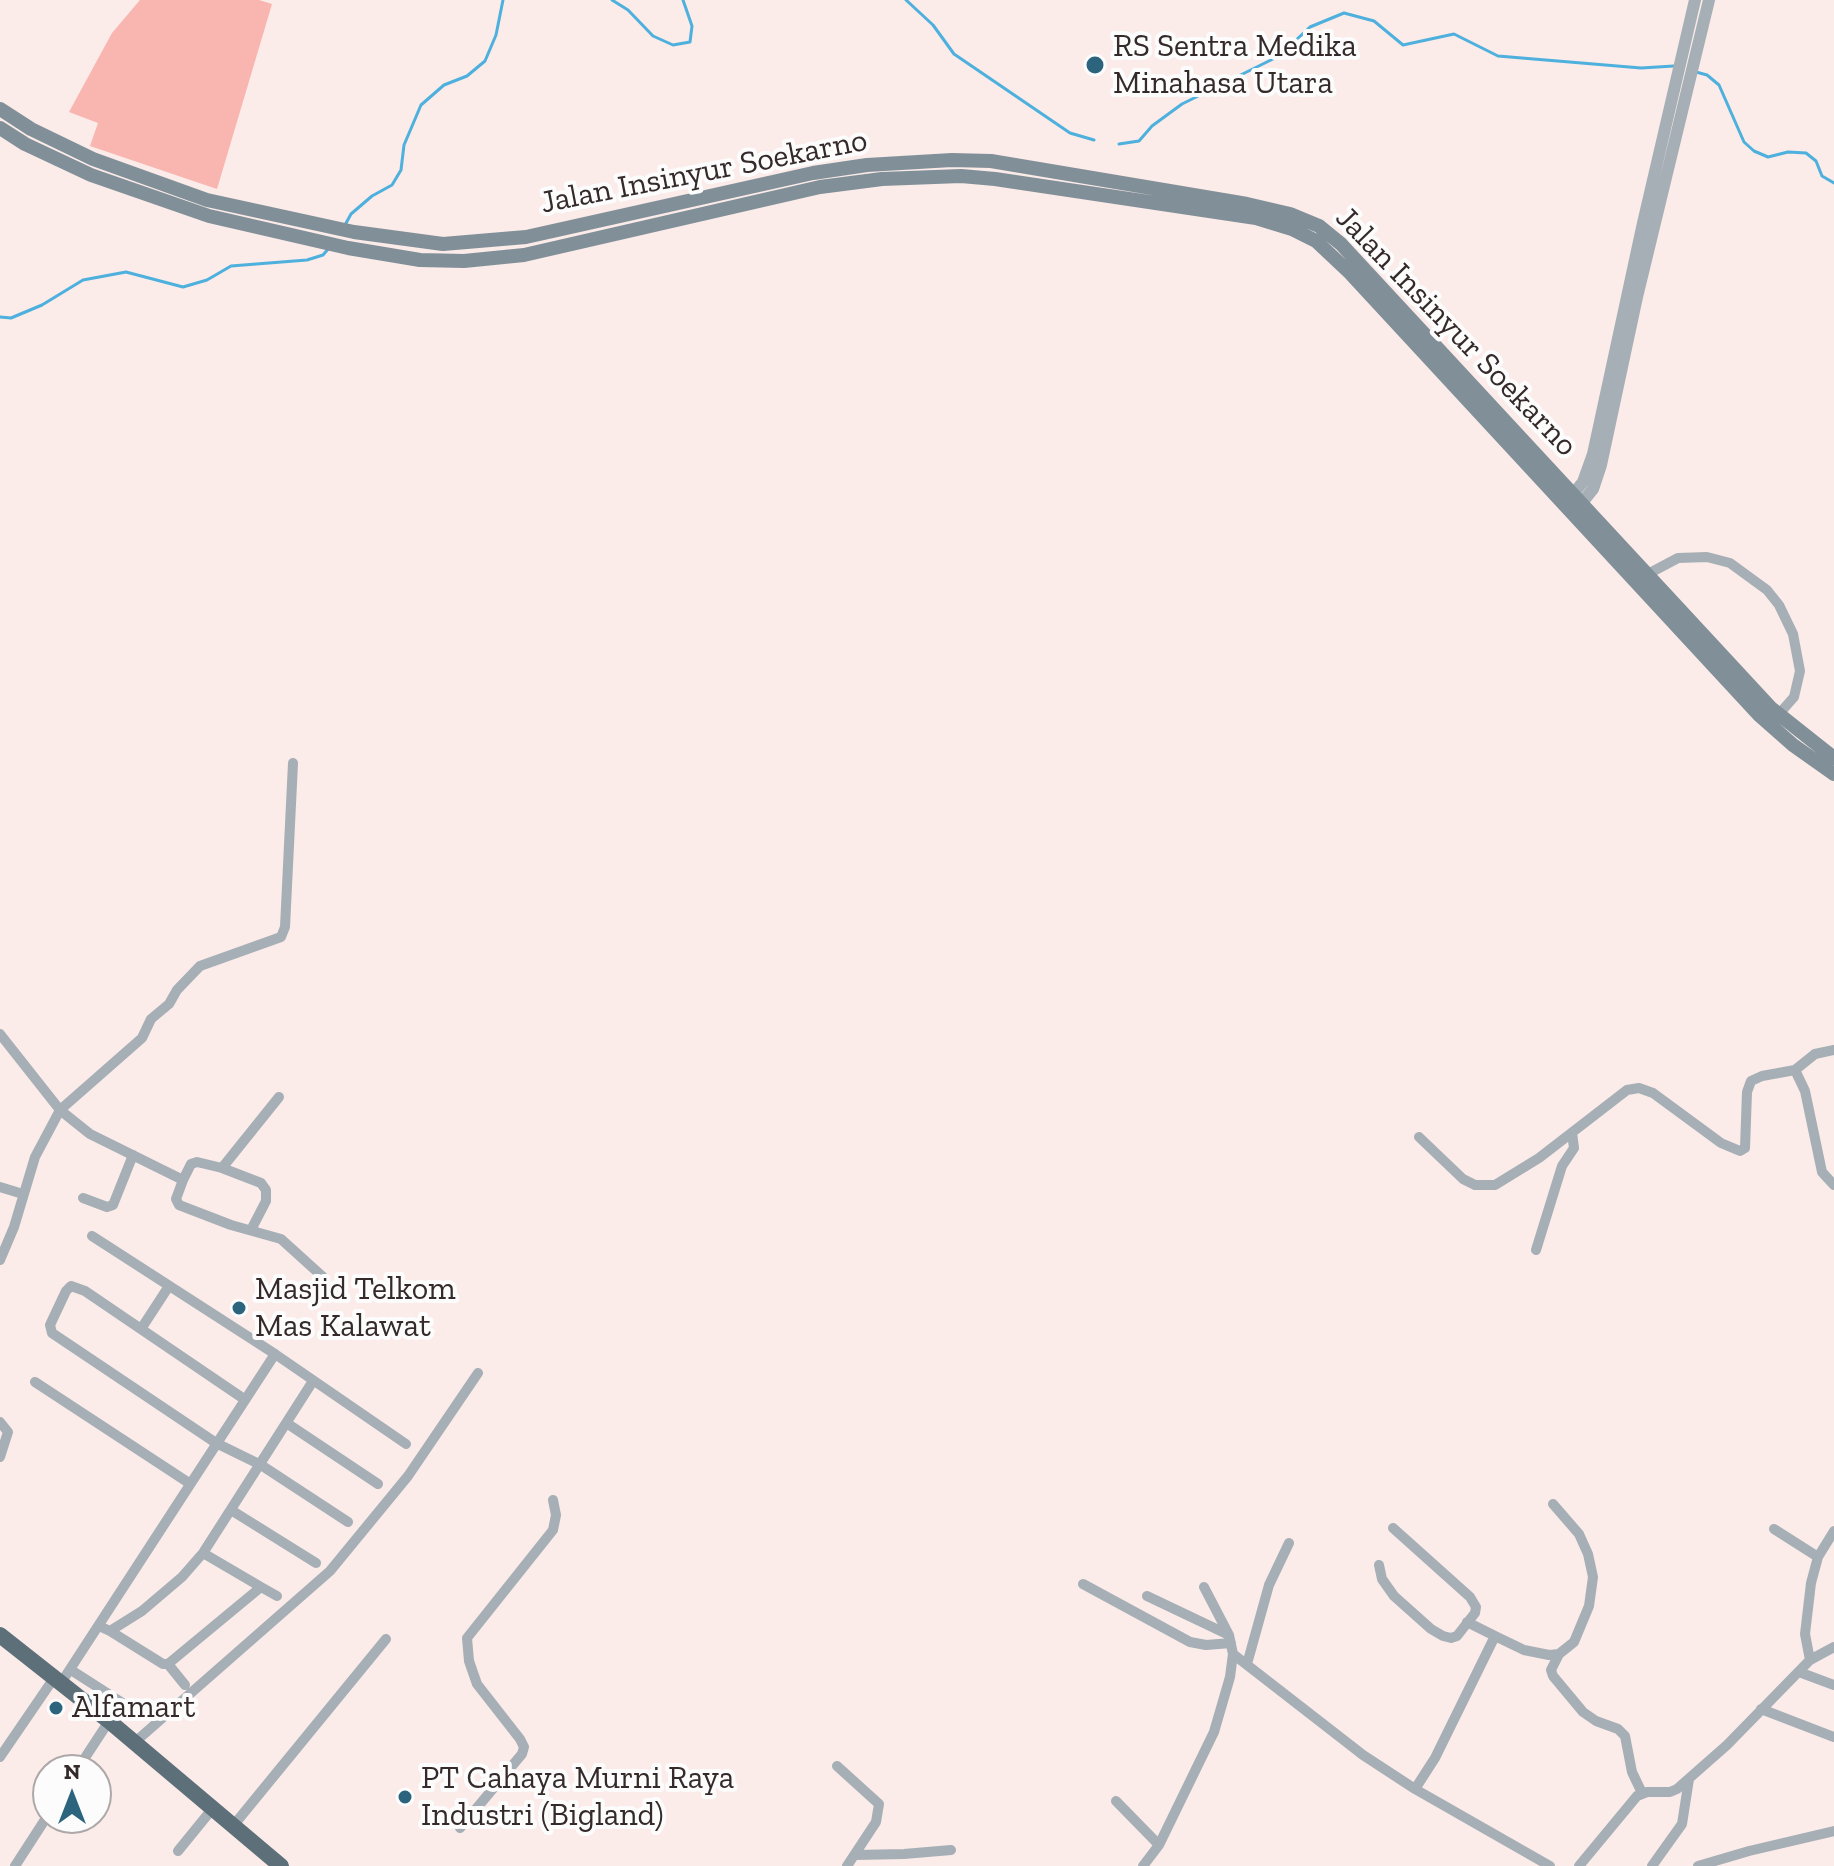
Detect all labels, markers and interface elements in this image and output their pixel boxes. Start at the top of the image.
place label: RS Sentra Medika Minahasa Utara [1113,28,1357,103]
marker: RS Sentra Medika Minahasa Utara [1084,54,1106,76]
street label: Jalan Insinyur Soekarno [537,121,871,223]
street label: Jalan Insinyur Soekarno [1327,199,1585,465]
place label: Masjid Telkom Mas Kalawat [255,1271,456,1346]
marker: Masjid Telkom Mas Kalawat [230,1299,248,1317]
place label: Alfamart [72,1689,195,1727]
marker: Alfamart [47,1699,65,1717]
north arrow [32,1754,112,1834]
text: N [64,1758,80,1785]
place label: PT Cahaya Murni Raya Industri (Bigland) [421,1760,734,1835]
marker: PT Cahaya Murni Raya Industri (Bigland) [396,1788,414,1806]

